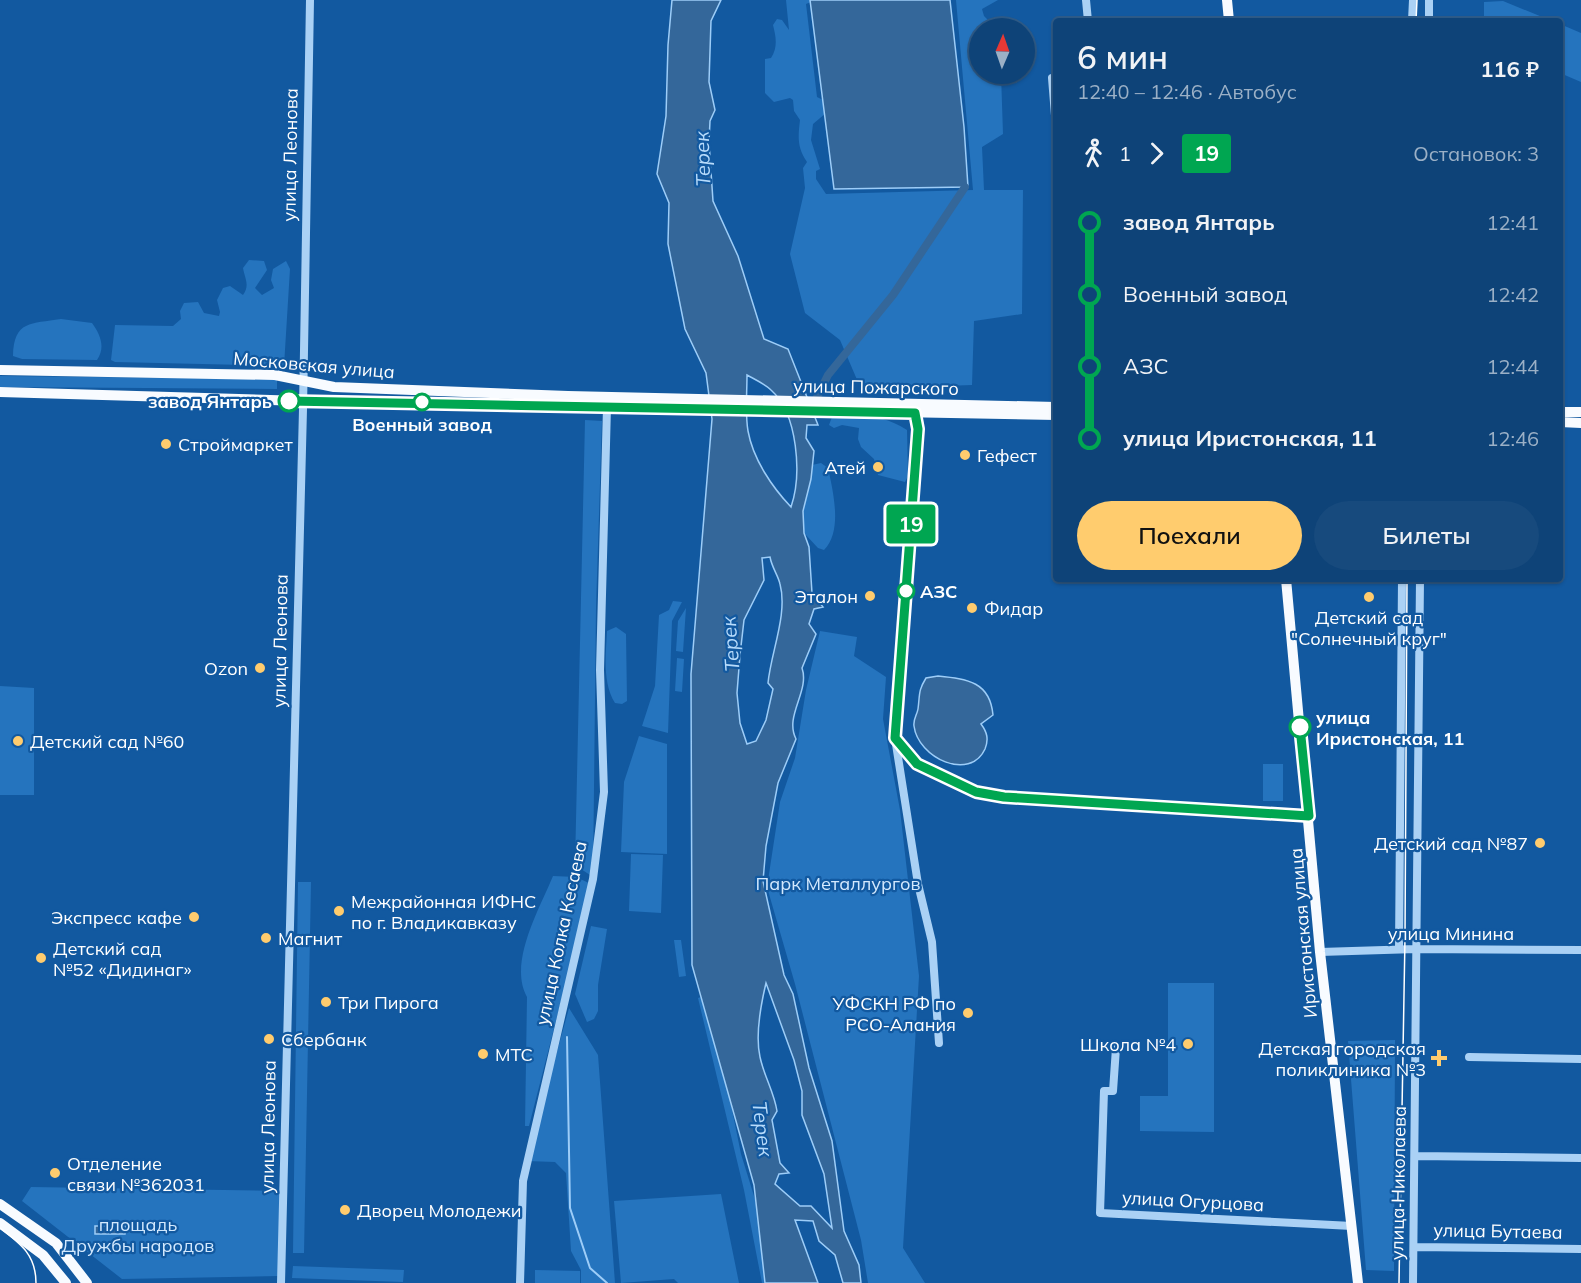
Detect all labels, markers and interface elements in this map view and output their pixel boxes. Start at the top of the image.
north arrow [969,18,1035,84]
map controls [969,18,1035,84]
text: 6 мин [1077,36,1168,77]
text: 116 ₽ [1480,55,1539,83]
text: 12:40 – 12:46 · Автобус [1077,79,1297,104]
street label: улица Леонова [277,88,303,222]
water label: Терек [688,130,715,187]
icon: walk [1077,137,1110,170]
icon: forward [1140,137,1173,170]
text: 19 [1194,140,1219,166]
text: 1 [1119,141,1131,166]
text: Остановок: 3 [1413,141,1539,166]
text: завод Янтарь [1123,208,1275,236]
text: 12:41 [1486,210,1539,235]
text: Военный завод [1123,280,1287,308]
text: 12:42 [1486,282,1539,307]
street label: Московская улица [232,346,396,384]
text: АЗС [1123,352,1169,380]
text: 12:44 [1486,354,1539,379]
street label: улица Пожарского [793,374,959,400]
place label: завод Янтарь [148,390,272,413]
marker: завод Янтарь [278,390,300,412]
marker: Военный завод [413,393,431,411]
place label: Военный завод [352,413,492,436]
text: улица Иристонская, 11 [1123,424,1377,452]
text: 12:46 [1486,426,1539,451]
place label: Строймаркет [178,433,293,456]
marker: Строймаркет [159,437,173,451]
place label: Гефест [977,444,1038,467]
marker: Гефест [958,448,972,462]
place label: Атей [824,456,866,479]
marker: Атей [871,460,885,474]
button: Поехали [1077,501,1302,570]
button: Билеты [1314,501,1539,570]
line badge: 19 [884,504,938,544]
text: 19 [898,511,924,537]
street label: улица Леонова [267,574,293,708]
place label: АЗС [920,580,957,603]
marker: АЗС [897,582,915,600]
place label: Эталон [795,585,858,608]
marker: Эталон [863,589,877,603]
marker: Детский сад "Солнечный круг" [1362,590,1376,604]
place label: Фидар [984,597,1043,620]
marker: Фидар [965,601,979,615]
place label: Детский сад "Солнечный круг" [1291,606,1447,650]
water label: Терек [716,614,744,673]
place label: Ozon [204,657,248,680]
marker: Ozon [253,661,267,675]
place label: улица Иристонская, 11 [1316,706,1464,750]
marker: улица Иристонская, 11 [1289,716,1311,738]
place label: Детский сад №60 [30,730,184,753]
marker: Детский сад №60 [11,734,25,748]
place label: Детский сад №87 [1374,832,1528,855]
marker: Детский сад №87 [1533,836,1547,850]
street label: улица Колка Кесаева [530,839,592,1027]
street label: Иристонская улица [1284,847,1322,1019]
park label: Парк Металлургов [755,872,921,895]
place label: Межрайонная ИФНС по г. Владикавказу [351,890,536,934]
marker: Межрайонная ИФНС по г. Владикавказу [332,904,346,918]
place label: Экспресс кафе [51,906,182,929]
marker: Экспресс кафе [187,910,201,924]
street label: улица Минина [1388,922,1514,945]
place label: Магнит [278,927,343,950]
marker: Магнит [259,931,273,945]
place label: Детский сад №52 «Дидинаг» [53,937,191,981]
marker: Детский сад №52 «Дидинаг» [34,951,48,965]
place label: Три Пирога [338,991,439,1014]
place label: УФСКН РФ по РСО-Алания [832,992,956,1036]
marker: Три Пирога [319,995,333,1009]
marker: УФСКН РФ по РСО-Алания [961,1006,975,1020]
place label: Сбербанк [281,1028,367,1051]
marker: Сбербанк [262,1032,276,1046]
place label: Школа №4 [1080,1033,1176,1056]
marker: Школа №4 [1181,1037,1195,1051]
place label: Детская городская поликлиника №3 [1259,1037,1426,1081]
place label: МТС [495,1043,533,1066]
marker: МТС [476,1047,490,1061]
marker: Детская городская поликлиника №3 [1430,1049,1448,1067]
street label: улица Леонова [255,1060,281,1194]
water label: Терек [747,1100,779,1159]
street label: улица Николаева [1385,1106,1411,1260]
place label: Отделение связи №362031 [67,1152,205,1196]
marker: Отделение связи №362031 [48,1166,62,1180]
street label: улица Огурцова [1121,1186,1265,1216]
place label: Дворец Молодежи [357,1199,522,1222]
marker: Дворец Молодежи [338,1203,352,1217]
park label: площадь Дружбы народов [62,1213,214,1257]
street label: улица Бутаева [1433,1218,1563,1244]

